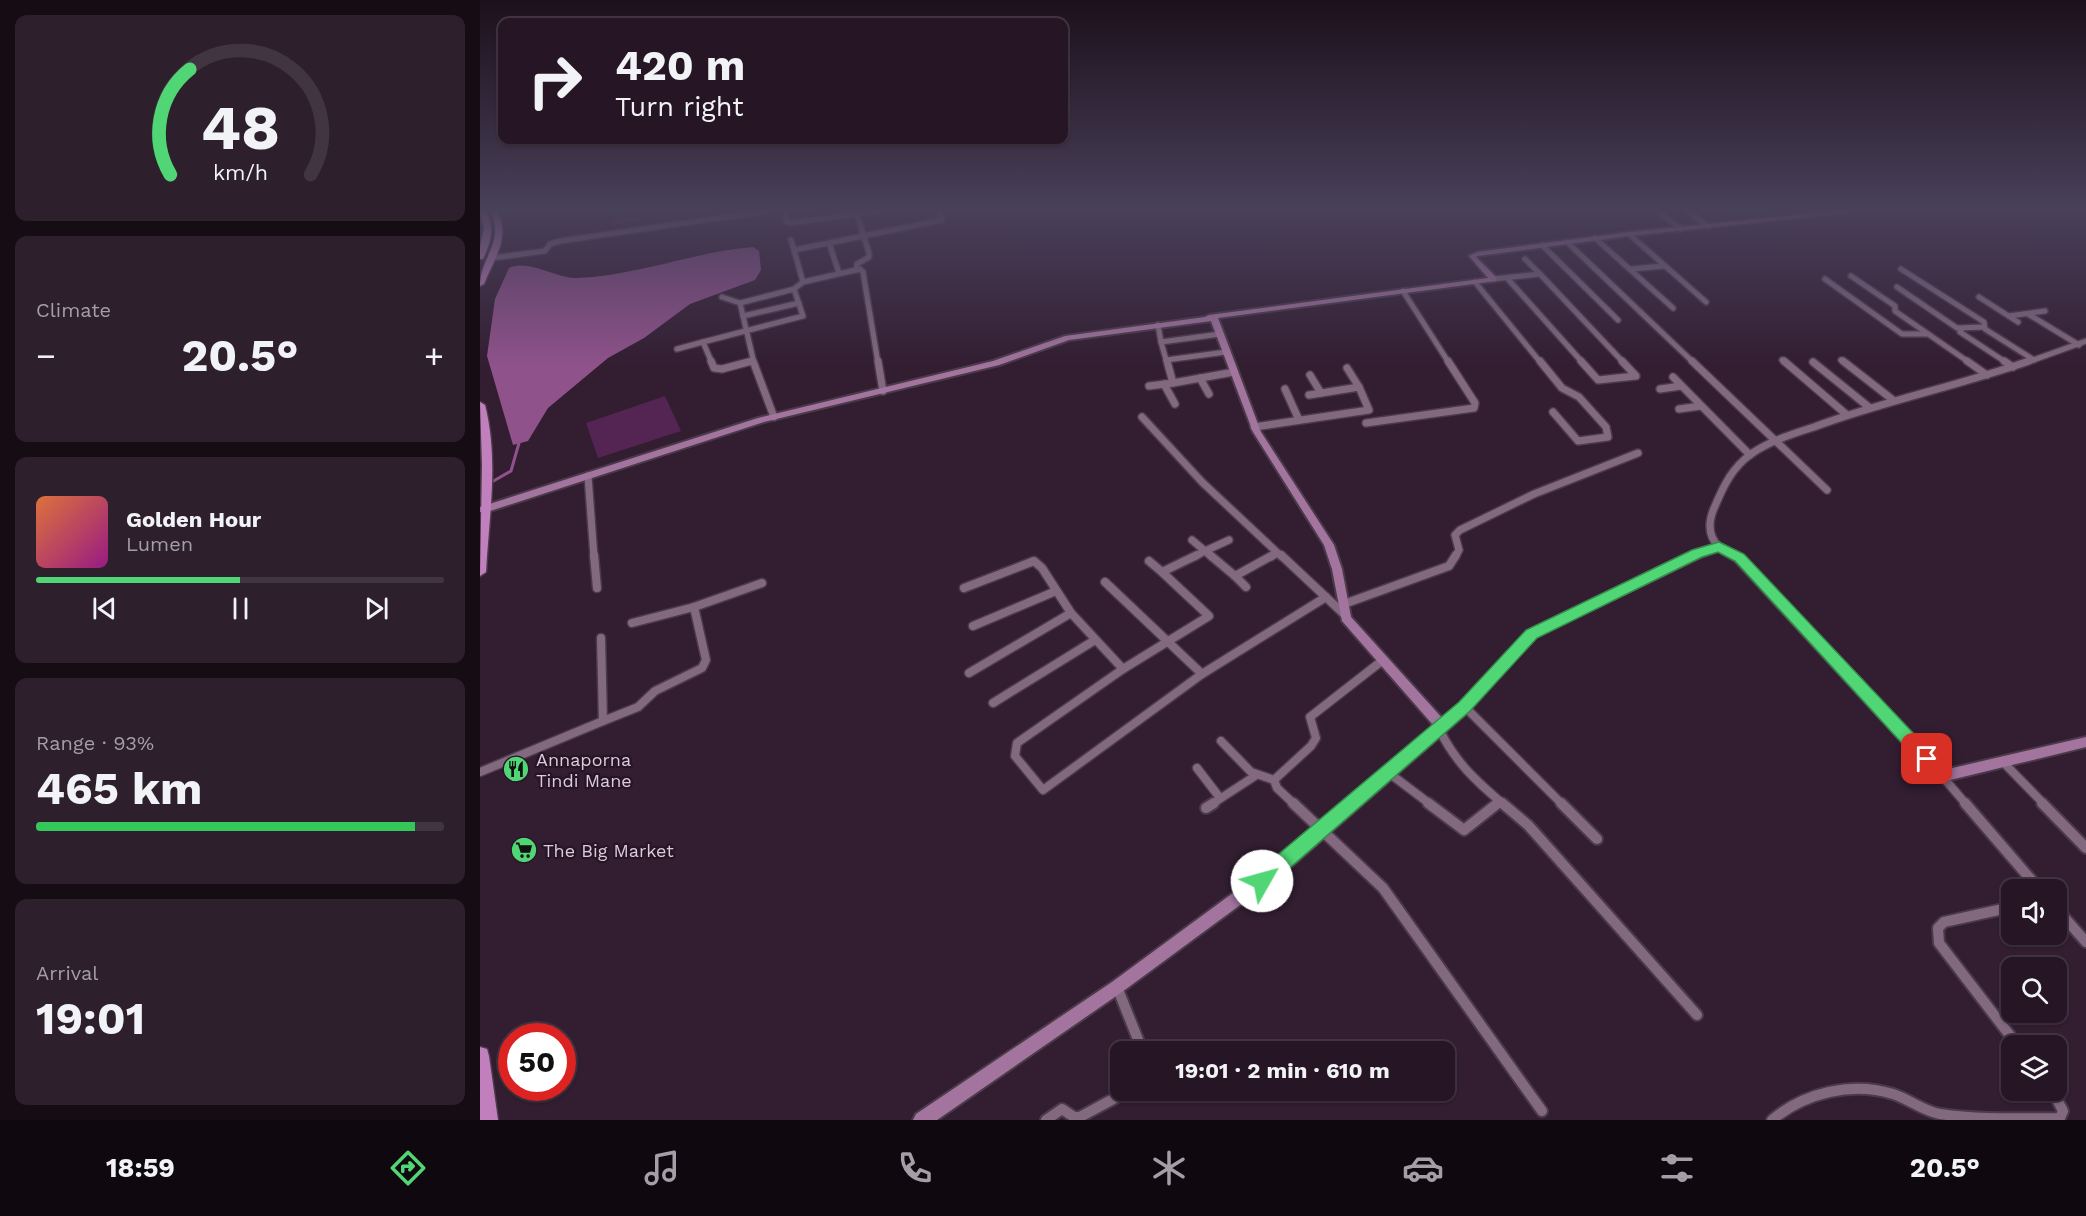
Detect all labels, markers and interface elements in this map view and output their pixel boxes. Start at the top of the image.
text: 420 m [615,41,745,90]
icon: right [516,42,594,120]
text: 48 [200,91,280,164]
text: Turn right [615,91,744,123]
text: km/h [212,160,268,185]
text: Climate [36,298,111,322]
text: 20.5° [182,329,298,382]
text: − [36,336,56,375]
text: + [424,336,444,375]
text: Golden Hour [126,507,261,532]
text: Lumen [126,532,193,556]
icon: previous [88,592,121,625]
icon: pause [224,592,257,625]
icon: next [360,592,393,625]
text: Range · 93% [36,731,154,755]
pin [1901,733,1952,784]
icon: arrive [1910,742,1943,775]
place label: Annaporna Tindi Mane [536,749,632,791]
restaurant icon: Annaporna Tindi Mane [501,754,531,784]
text: 465 km [36,762,202,815]
supermarket icon: The Big Market [509,835,539,865]
place label: The Big Market [543,840,674,861]
position arrow [1230,849,1294,913]
map controls [2001,879,2067,1101]
button: sound [2001,879,2067,945]
button: search [2001,957,2067,1023]
text: Arrival [36,961,98,985]
text: 19:01 [36,992,145,1045]
speed limit sign: 50 [498,1023,576,1101]
button: layers [2001,1035,2067,1101]
text: 19:01 · 2 min · 610 m [1175,1058,1390,1083]
icon: directions [387,1147,429,1189]
icon: music [641,1147,683,1189]
icon: phone [894,1147,936,1189]
icon: climate [1148,1147,1190,1189]
icon: car [1402,1147,1444,1189]
icon: filters [1656,1147,1698,1189]
text: 18:59 [106,1152,175,1184]
text: 20.5° [1910,1152,1980,1184]

